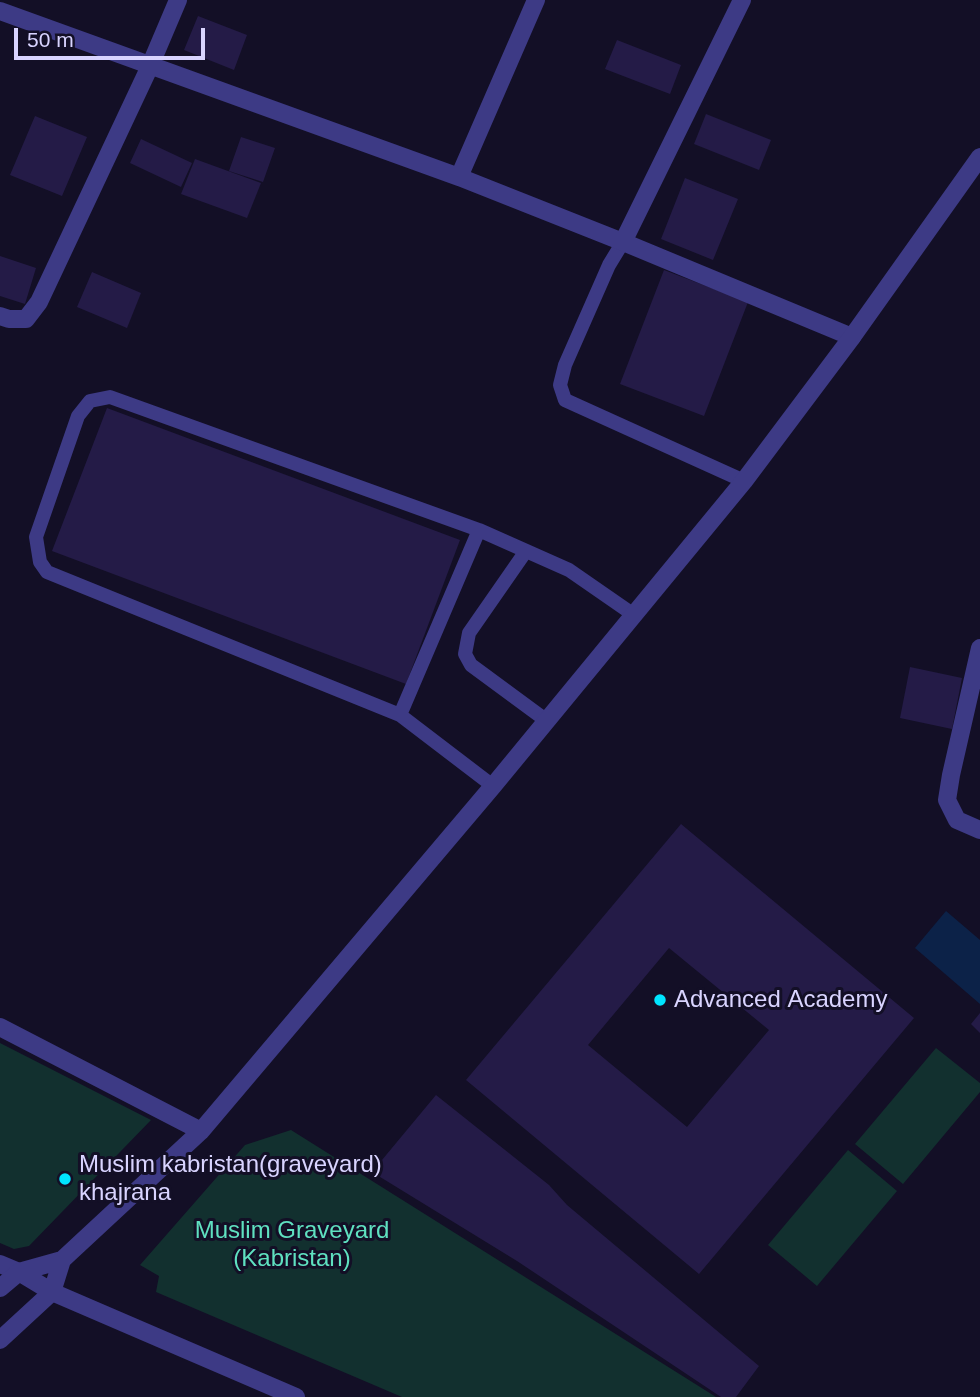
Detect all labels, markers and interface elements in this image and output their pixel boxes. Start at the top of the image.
scale bar [18,14,208,58]
text: 50 m [27,28,74,51]
place label: Advanced Academy [674,986,887,1014]
marker: Advanced Academy [652,992,668,1008]
place label: Muslim kabristan(graveyard) khajrana [79,1151,382,1207]
marker: Muslim kabristan(graveyard) khajrana [57,1171,73,1187]
park label: Muslim Graveyard (Kabristan) [195,1217,389,1273]

